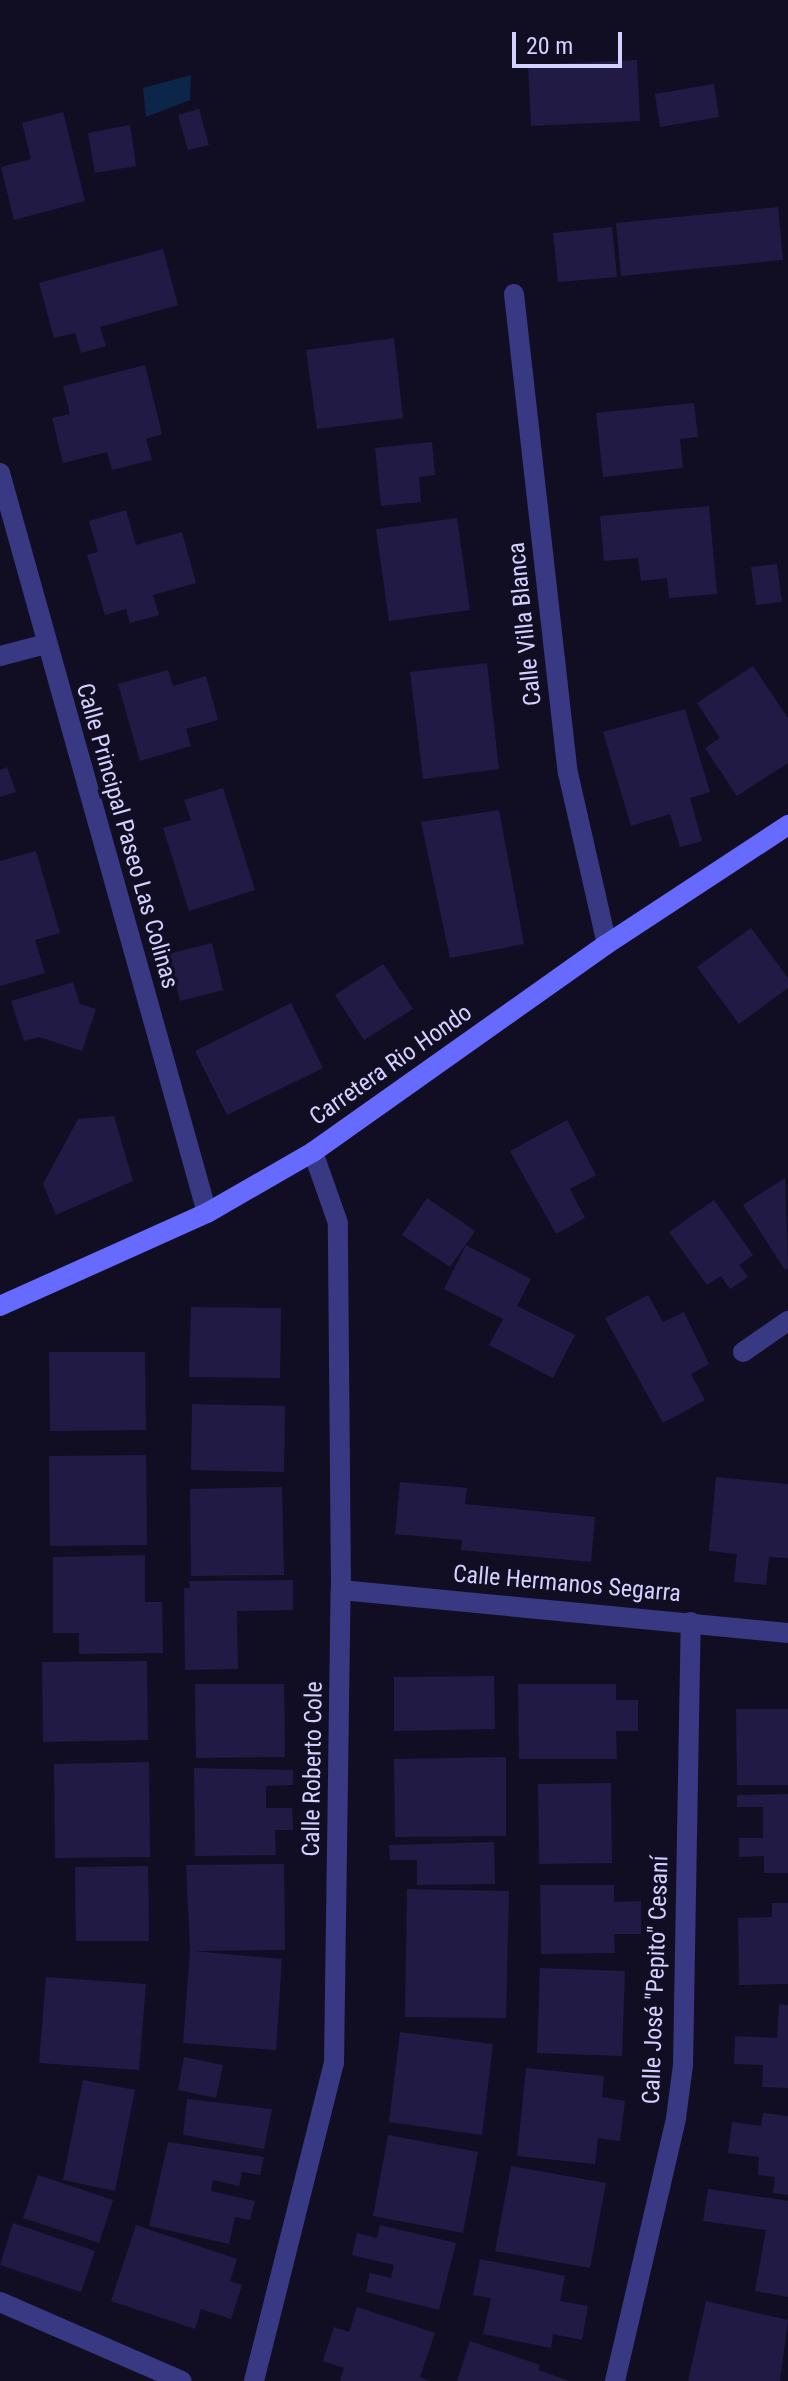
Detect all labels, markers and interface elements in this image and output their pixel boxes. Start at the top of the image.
scale bar [516,16,626,66]
text: 20 m [526,32,573,60]
street label: Calle Villa Blanca [502,541,548,707]
street label: Calle Principal Paseo Las Colinas [70,680,184,992]
street label: Carretera Rio Hondo [304,998,478,1132]
street label: Calle Hermanos Segarra [452,1560,682,1608]
street label: Calle Roberto Cole [297,1681,329,1857]
street label: Calle José "Pepito" Cesaní [637,1855,675,2105]

